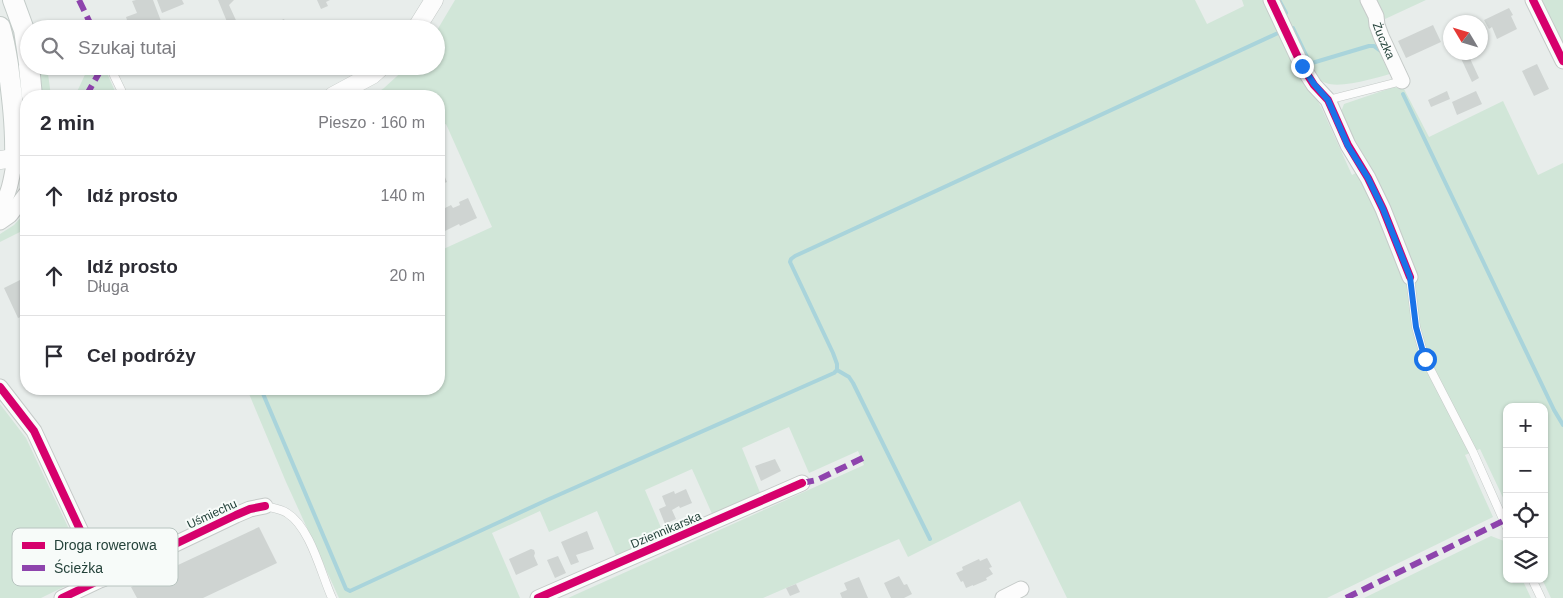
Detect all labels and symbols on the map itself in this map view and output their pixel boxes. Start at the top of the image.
north arrow [1443,15,1488,60]
street label: Żuczka [1370,20,1398,62]
route end [1291,55,1314,78]
route start [1414,348,1437,371]
street label: Uśmiechu [185,496,239,532]
street label: Dziennikarska [629,509,704,551]
legend [12,528,178,586]
text: Droga rowerowa [54,537,157,553]
text: Ścieżka [54,559,103,576]

